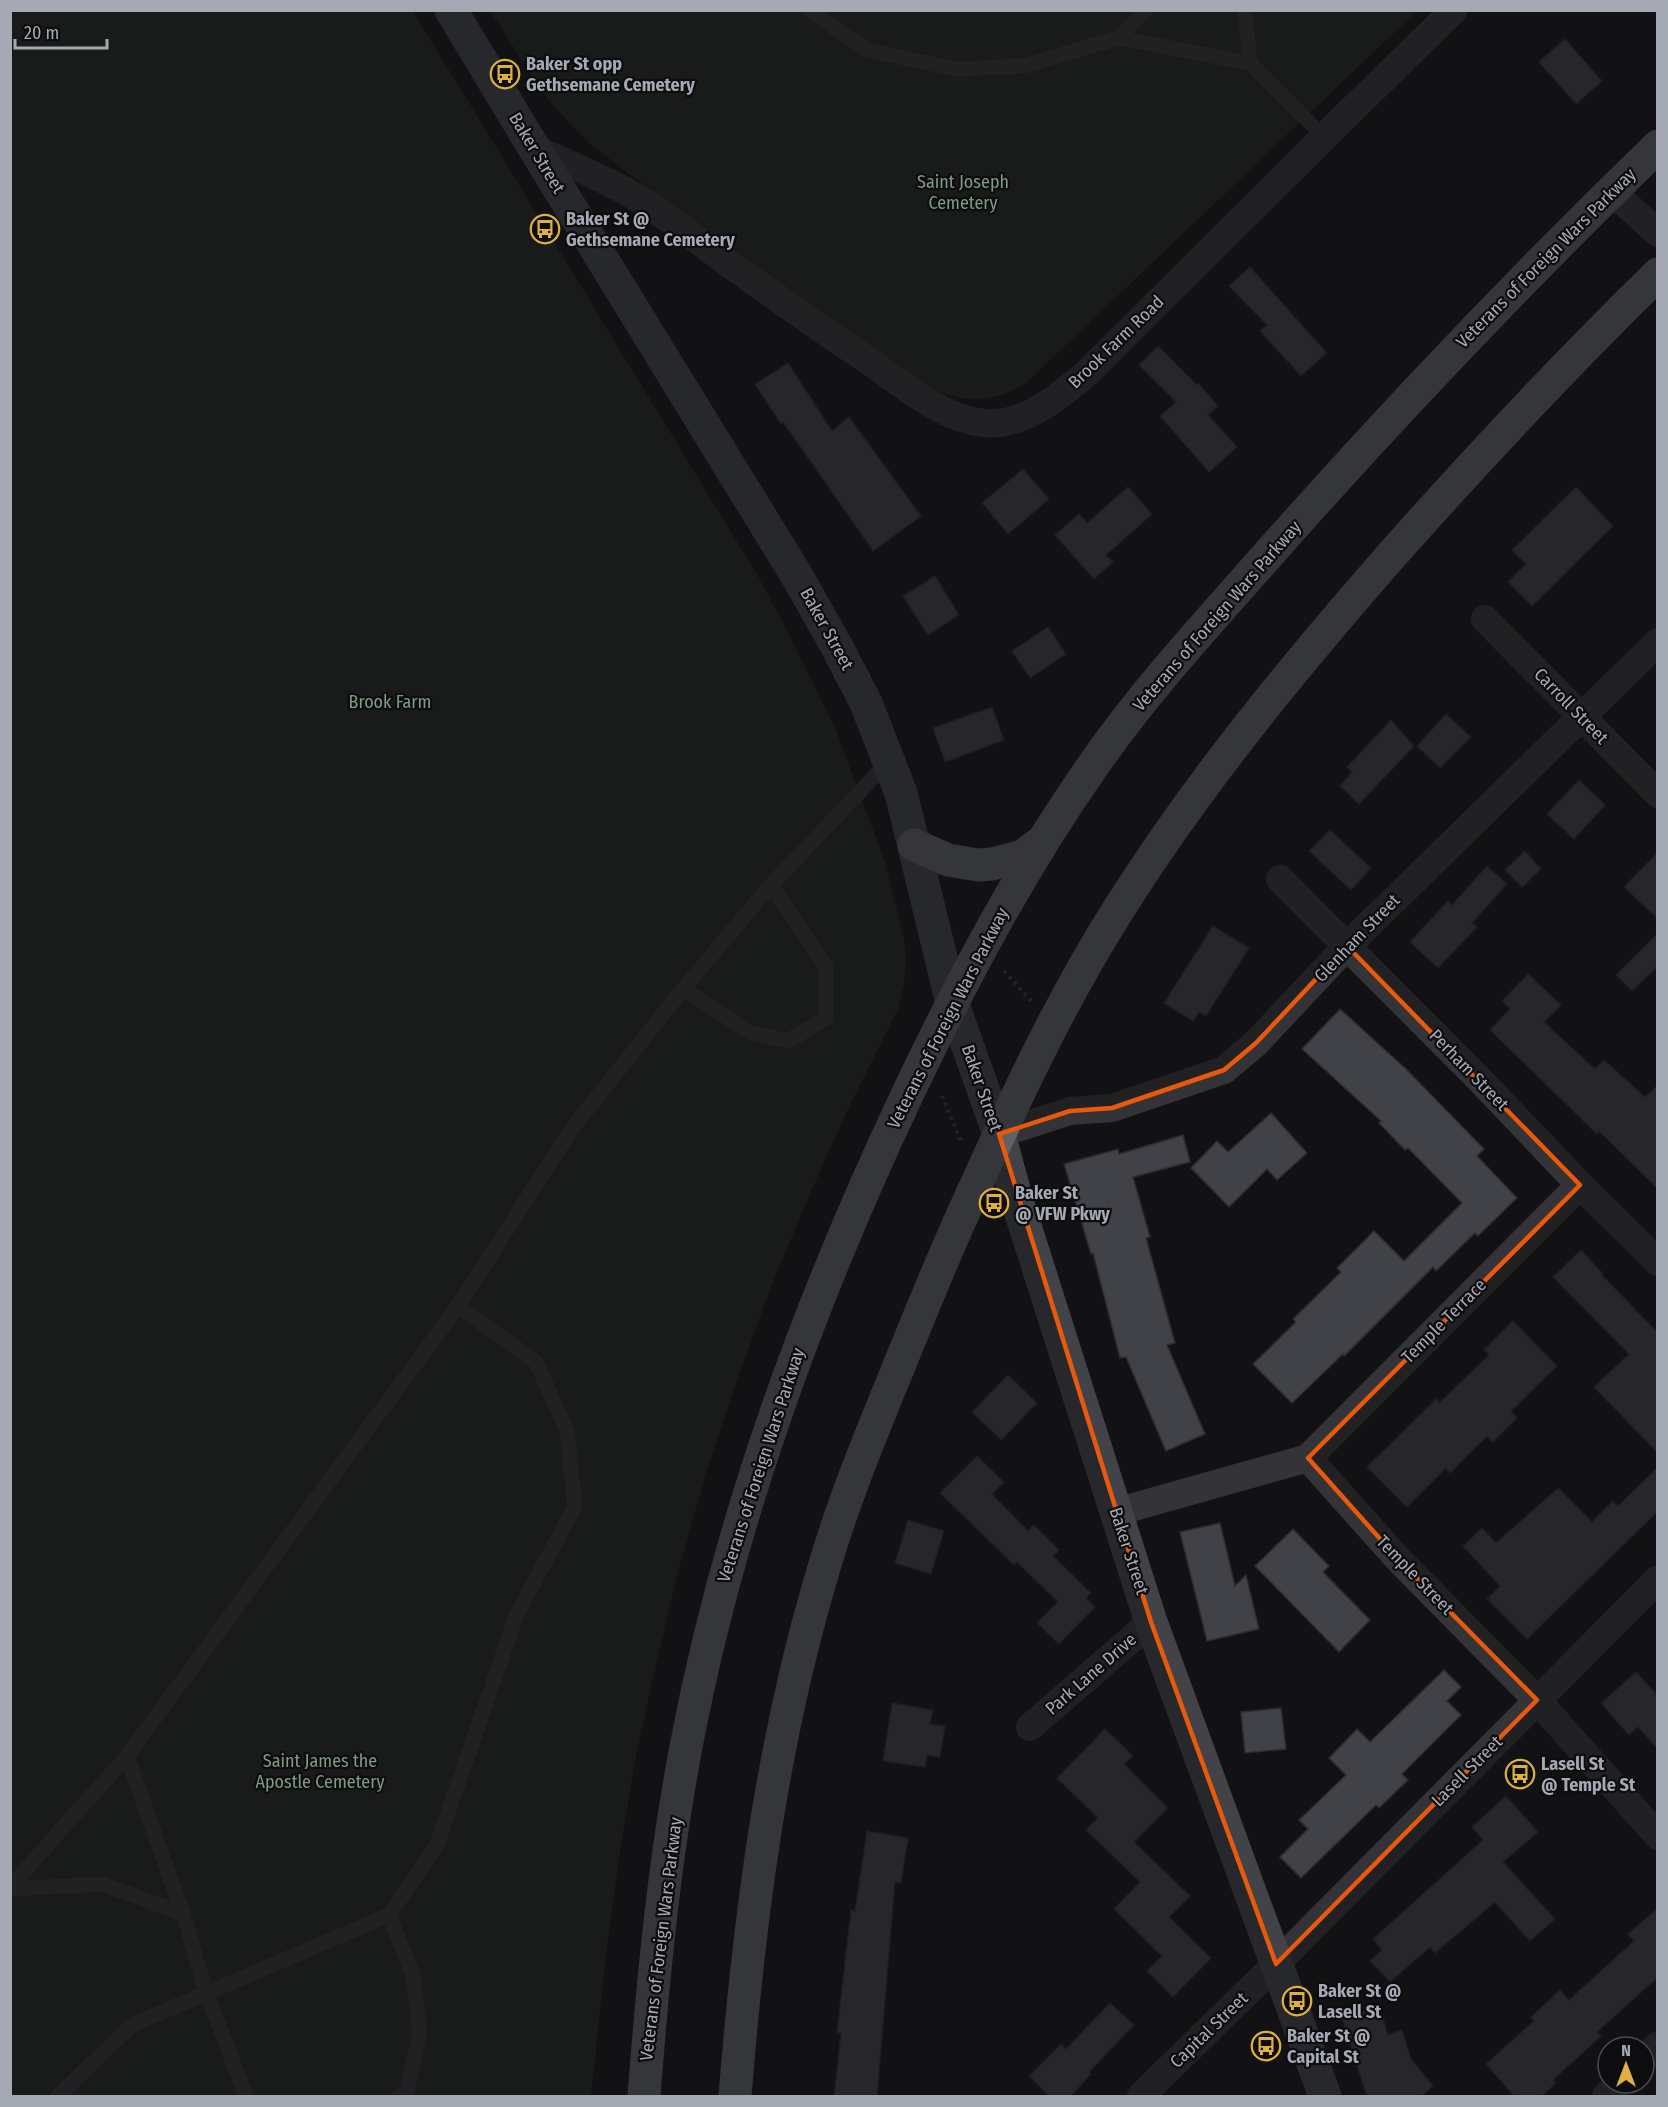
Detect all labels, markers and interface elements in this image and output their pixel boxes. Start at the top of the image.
scale bar [15,12,106,50]
text: 20 m [24,22,59,44]
place label: Baker St opp Gethsemane Cemetery [526,53,695,96]
bus stop icon: Baker St opp Gethsemane Cemetery [489,58,521,90]
street label: Baker Street [504,109,570,198]
street label: Veterans of Foreign Wars Parkway [1452,164,1640,352]
park label: Saint Joseph Cemetery [917,171,1009,214]
place label: Baker St @ Gethsemane Cemetery [566,208,735,251]
bus stop icon: Baker St @ Gethsemane Cemetery [529,213,561,245]
street label: Brook Farm Road [1064,291,1168,393]
street label: Veterans of Foreign Wars Parkway [1128,516,1306,716]
street label: Baker Street [795,584,859,674]
street label: Carroll Street [1529,663,1613,749]
park label: Brook Farm [349,691,431,713]
street label: Glenham Street [1309,889,1405,987]
street label: Veterans of Foreign Wars Parkway [883,904,1013,1132]
street label: Perham Street [1425,1025,1513,1115]
street label: Baker Street [957,1042,1007,1134]
place label: Baker St @ VFW Pkwy [1015,1182,1110,1225]
bus stop icon: Baker St @ VFW Pkwy [978,1187,1010,1219]
street label: Temple Terrace [1397,1274,1491,1368]
street label: Veterans of Foreign Wars Parkway [713,1345,809,1585]
street label: Baker Street [1105,1505,1153,1598]
street label: Temple Street [1372,1531,1458,1619]
street label: Park Lane Drive [1041,1628,1141,1720]
street label: Lasell Street [1427,1731,1507,1811]
park label: Saint James the Apostle Cemetery [256,1750,384,1793]
place label: Lasell St @ Temple St [1541,1753,1636,1796]
bus stop icon: Lasell St @ Temple St [1504,1758,1536,1790]
street label: Veterans of Foreign Wars Parkway [635,1816,687,2062]
place label: Baker St @ Lasell St [1318,1980,1401,2023]
bus stop icon: Baker St @ Lasell St [1281,1985,1313,2017]
street label: Capital Street [1166,1987,1253,2072]
place label: Baker St @ Capital St [1287,2025,1370,2068]
bus stop icon: Baker St @ Capital St [1250,2030,1282,2062]
north arrow [1596,2035,1656,2095]
text: N [1621,2041,1631,2060]

